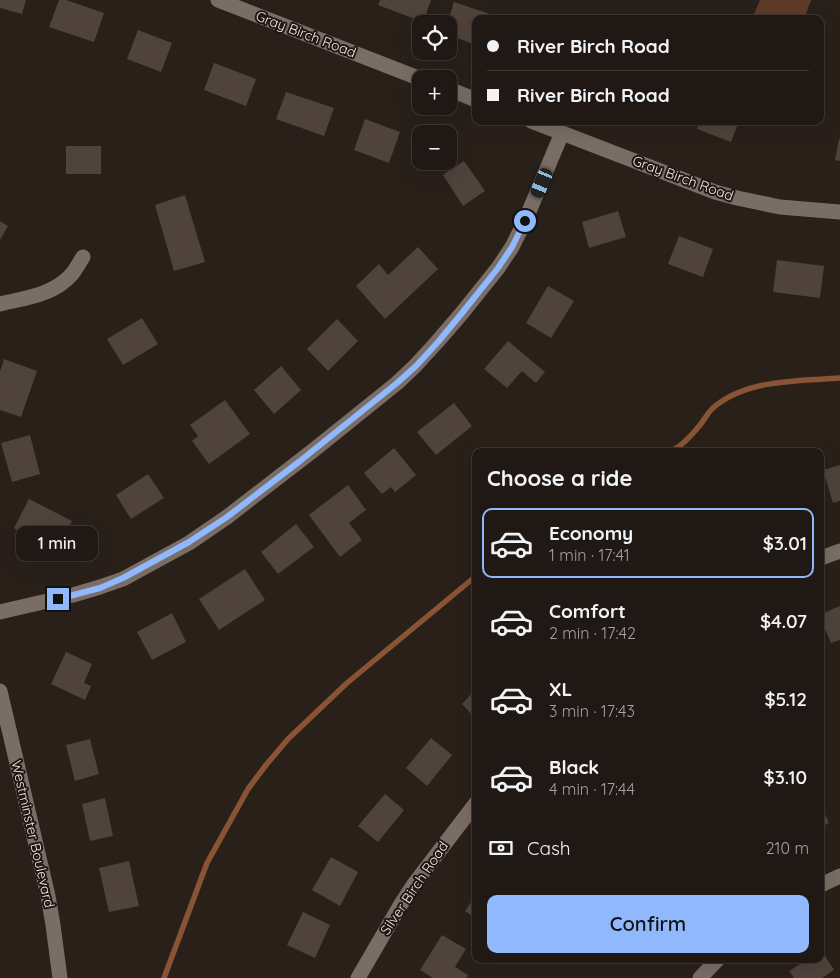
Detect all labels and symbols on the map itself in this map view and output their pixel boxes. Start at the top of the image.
street label: Gray Birch Road [253,7,359,61]
street label: Gray Birch Road [630,151,736,205]
car [529,166,554,200]
route start [514,210,536,232]
callout: 1 min [17,526,99,562]
route end [47,588,69,610]
street label: Westminster Boulevard [7,759,59,909]
street label: Silver Birch Road [376,838,452,938]

